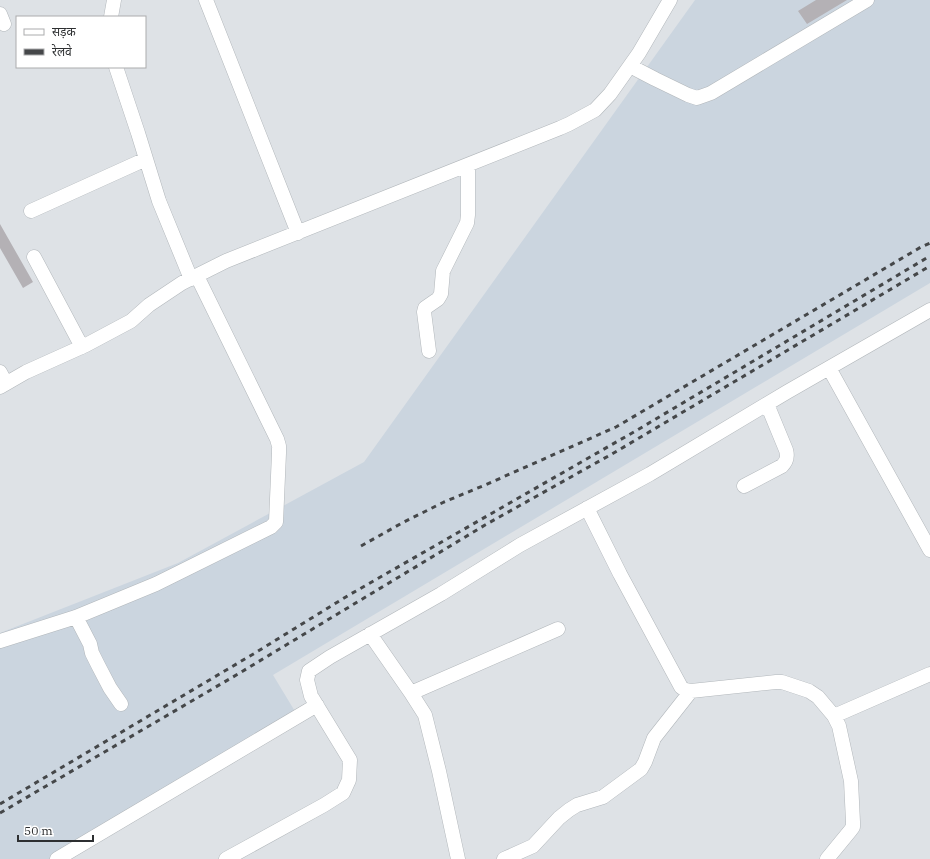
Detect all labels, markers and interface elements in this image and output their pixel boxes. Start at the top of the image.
legend [16,16,146,68]
text: सड़क [52,24,77,39]
text: रेलवे [52,44,72,59]
scale bar [18,817,93,843]
text: 50 m [24,823,53,838]

